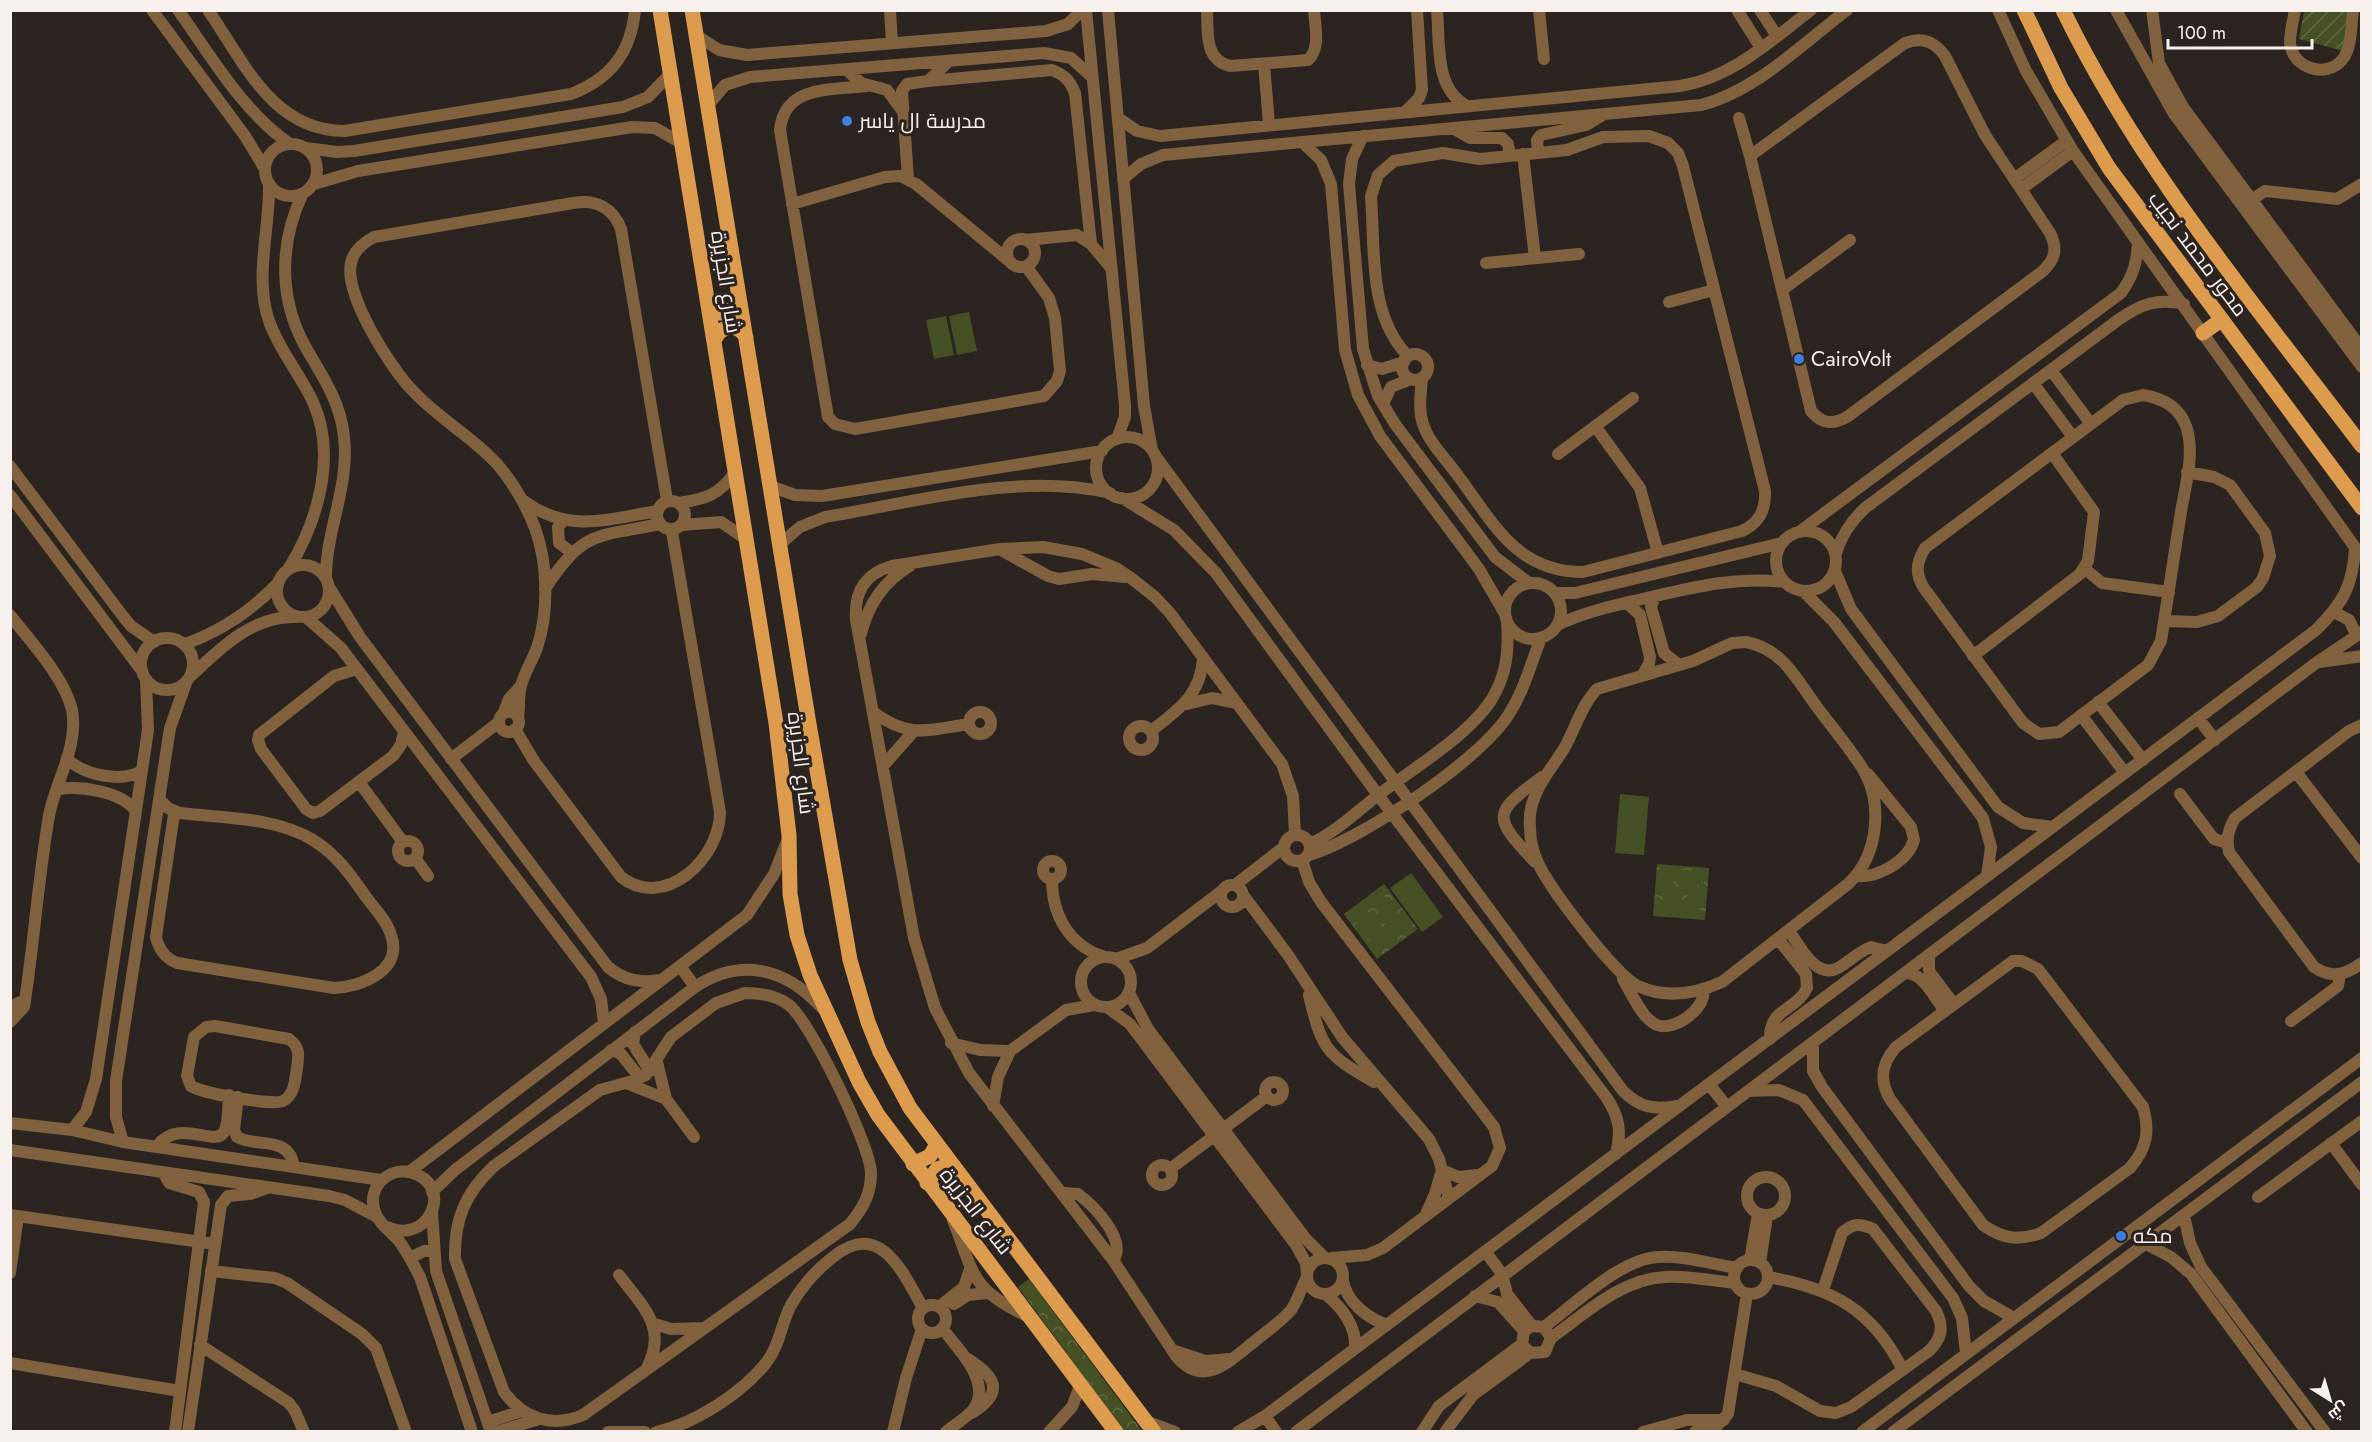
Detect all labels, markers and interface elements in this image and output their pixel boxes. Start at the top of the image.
scale bar [2168,12,2312,50]
text: 100 m [2177,20,2226,46]
place label: مدرسة ال ياسر [858,106,986,136]
marker: مدرسة ال ياسر [840,114,854,128]
street label: محور محمد نجيب [2141,185,2255,323]
street label: شارع الجزيرة [703,229,749,335]
place label: CairoVolt [1811,344,1891,374]
marker: CairoVolt [1792,352,1806,366]
street label: شارع الجزيرة [780,710,822,816]
street label: شارع الجزيرة [932,1161,1020,1261]
place label: مكه [2133,1221,2172,1251]
marker: مكه [2114,1229,2128,1243]
north arrow [2300,1370,2360,1430]
text: ش [2324,1396,2354,1427]

